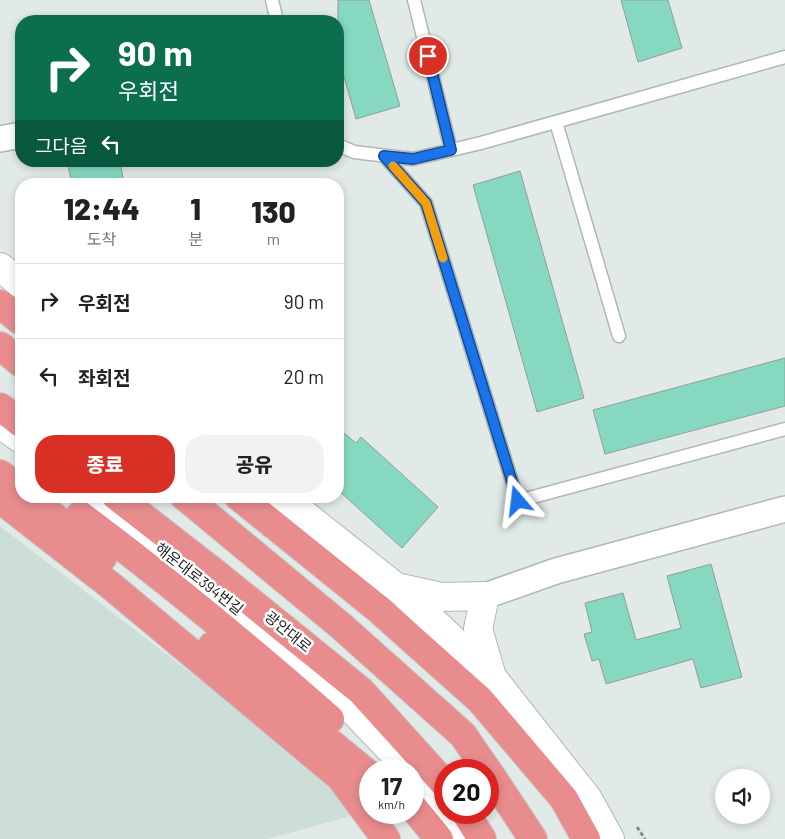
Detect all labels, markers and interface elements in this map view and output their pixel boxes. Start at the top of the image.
text: 90 m [118,31,193,73]
icon: right [35,35,100,100]
pin [407,35,449,77]
icon: arrive [414,42,442,70]
text: 우회전 [118,77,179,103]
icon: left [97,130,125,158]
text: 그다음 [35,134,87,157]
text: 12:44 [63,190,140,226]
text: 1 [190,190,201,226]
text: 130 [251,193,296,229]
text: 도착 [87,229,116,248]
text: 분 [188,229,203,248]
text: m [267,229,280,248]
icon: right [35,287,63,315]
text: 90 m [284,290,324,313]
text: 우회전 [78,291,130,314]
icon: left [35,362,63,390]
text: 20 m [284,365,324,388]
text: 좌회전 [78,366,130,389]
button: 종료 [35,435,175,493]
button: 공유 [185,435,324,493]
position arrow [491,474,543,526]
street label: 해운대로394번길 [152,538,247,618]
street label: 광안대로 [262,607,316,656]
speed limit sign: 20 [434,759,499,824]
map controls [715,769,770,824]
button: sound [715,769,770,824]
text: 17 [381,770,402,800]
text: km/h [378,797,405,811]

